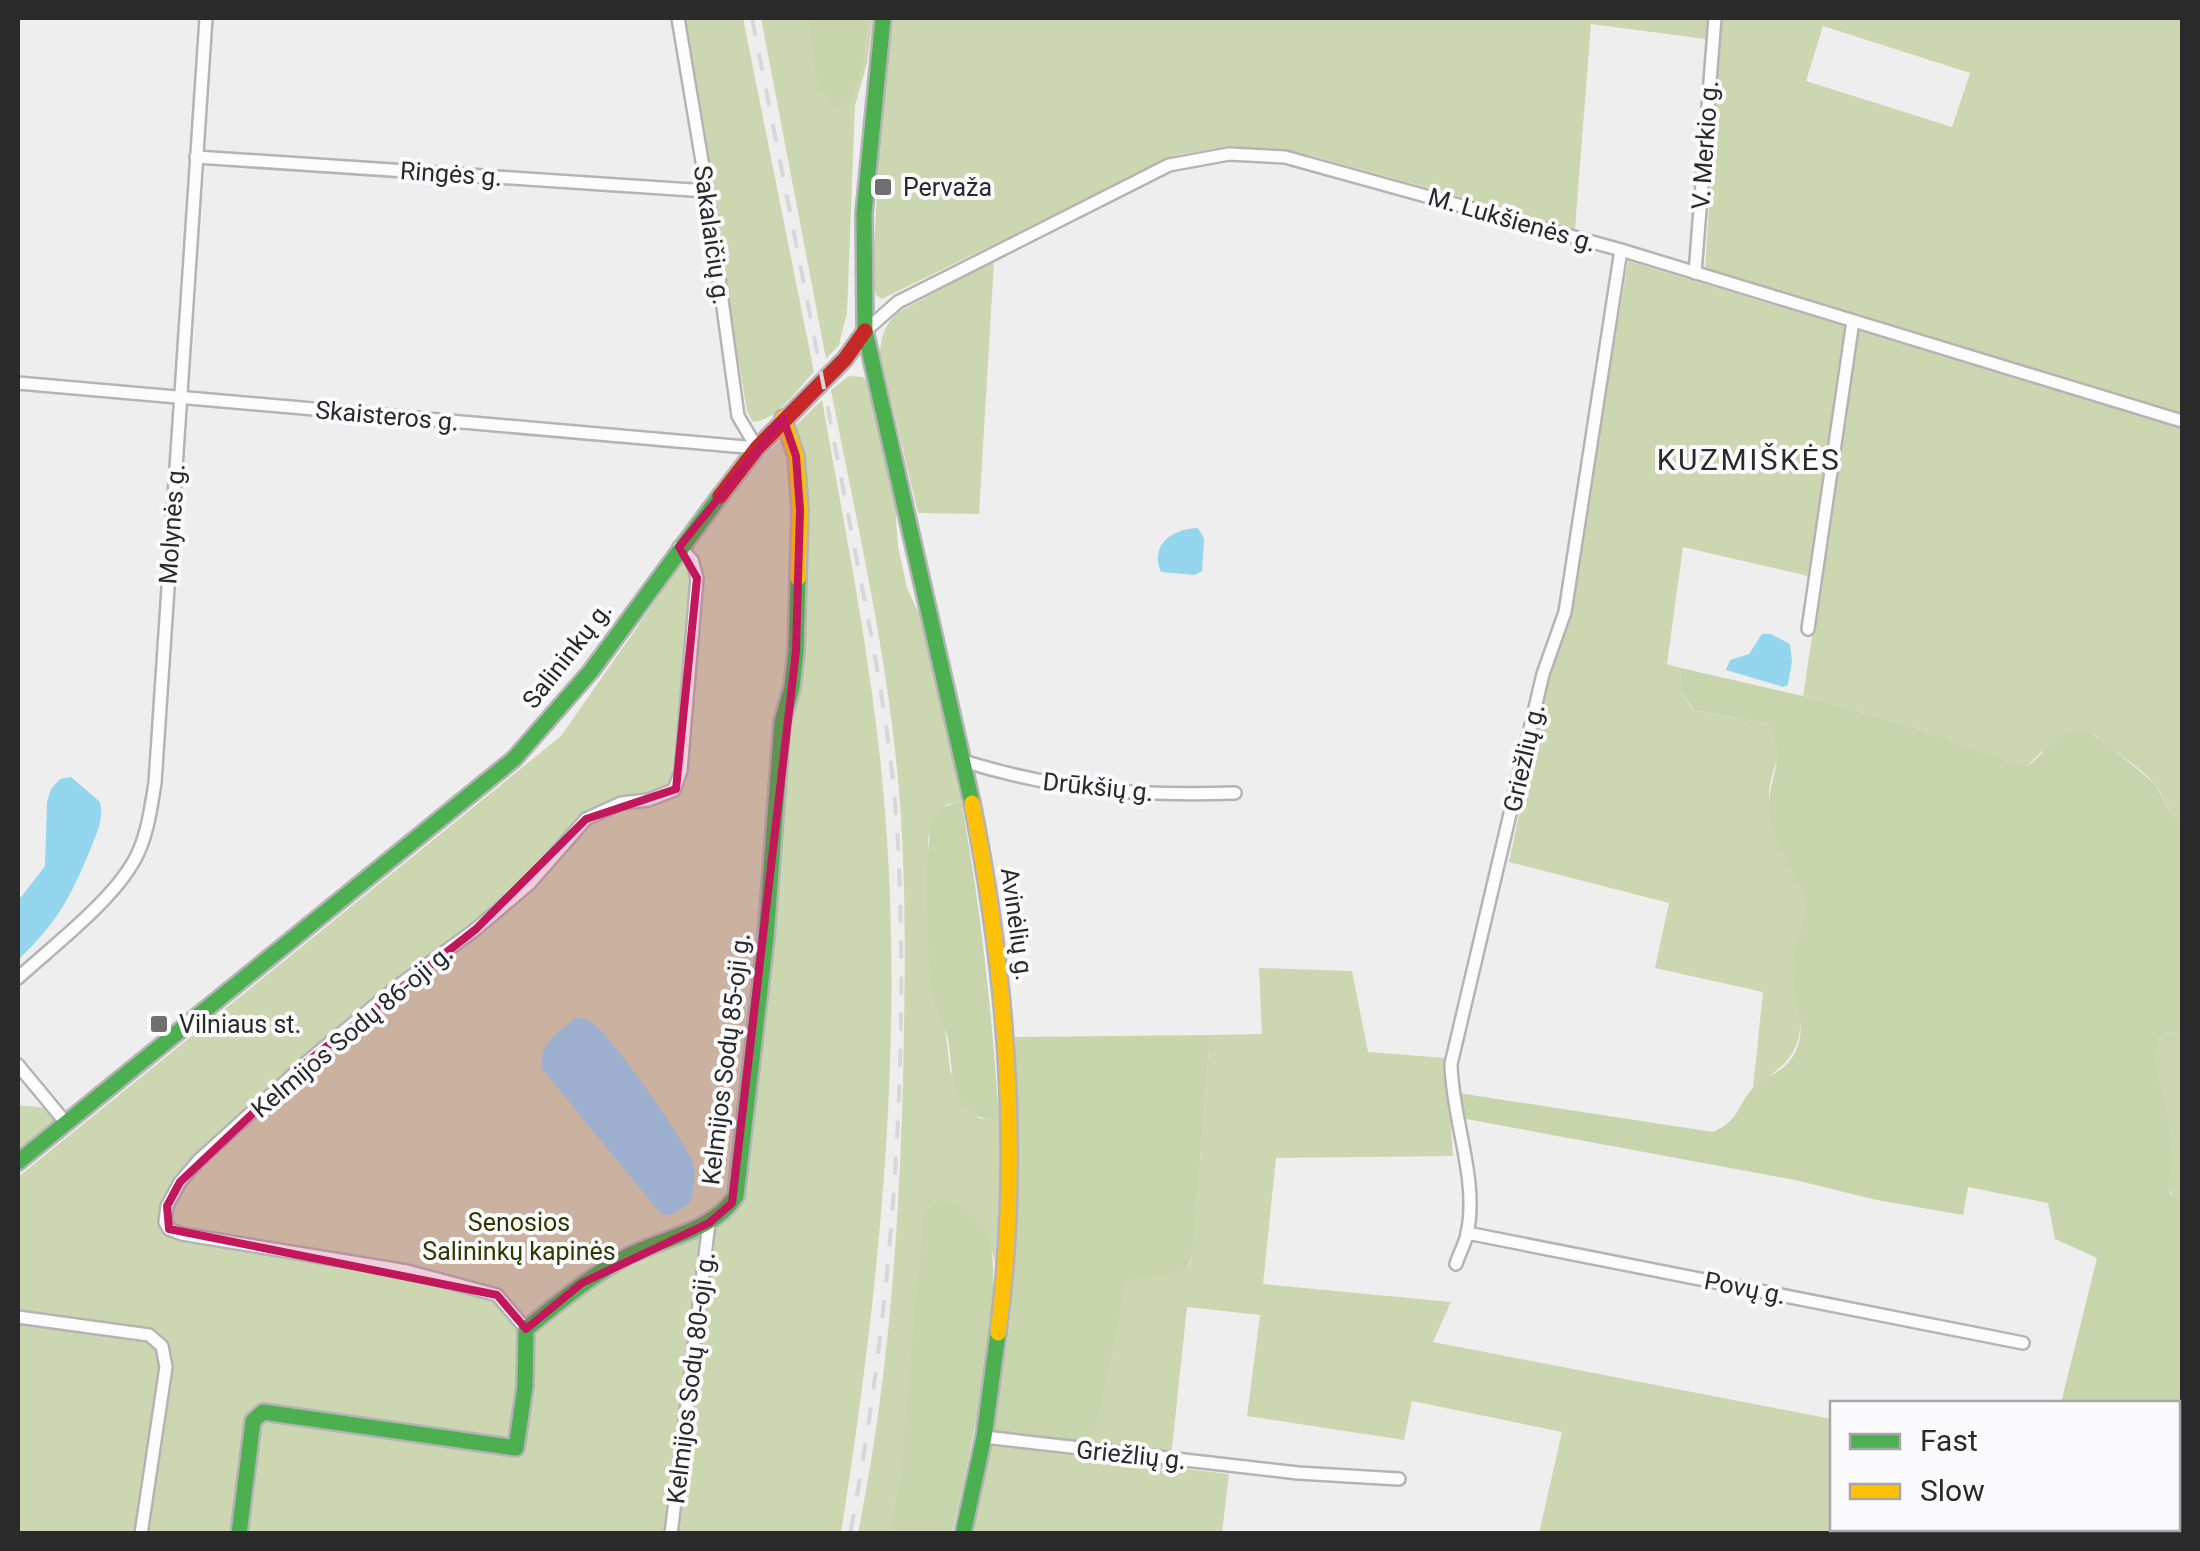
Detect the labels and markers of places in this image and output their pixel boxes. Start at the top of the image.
place label: Pervaža [903,173,992,202]
marker: Pervaža [872,176,894,198]
place label: Vilniaus st. [179,1010,301,1039]
marker: Vilniaus st. [148,1013,170,1035]

